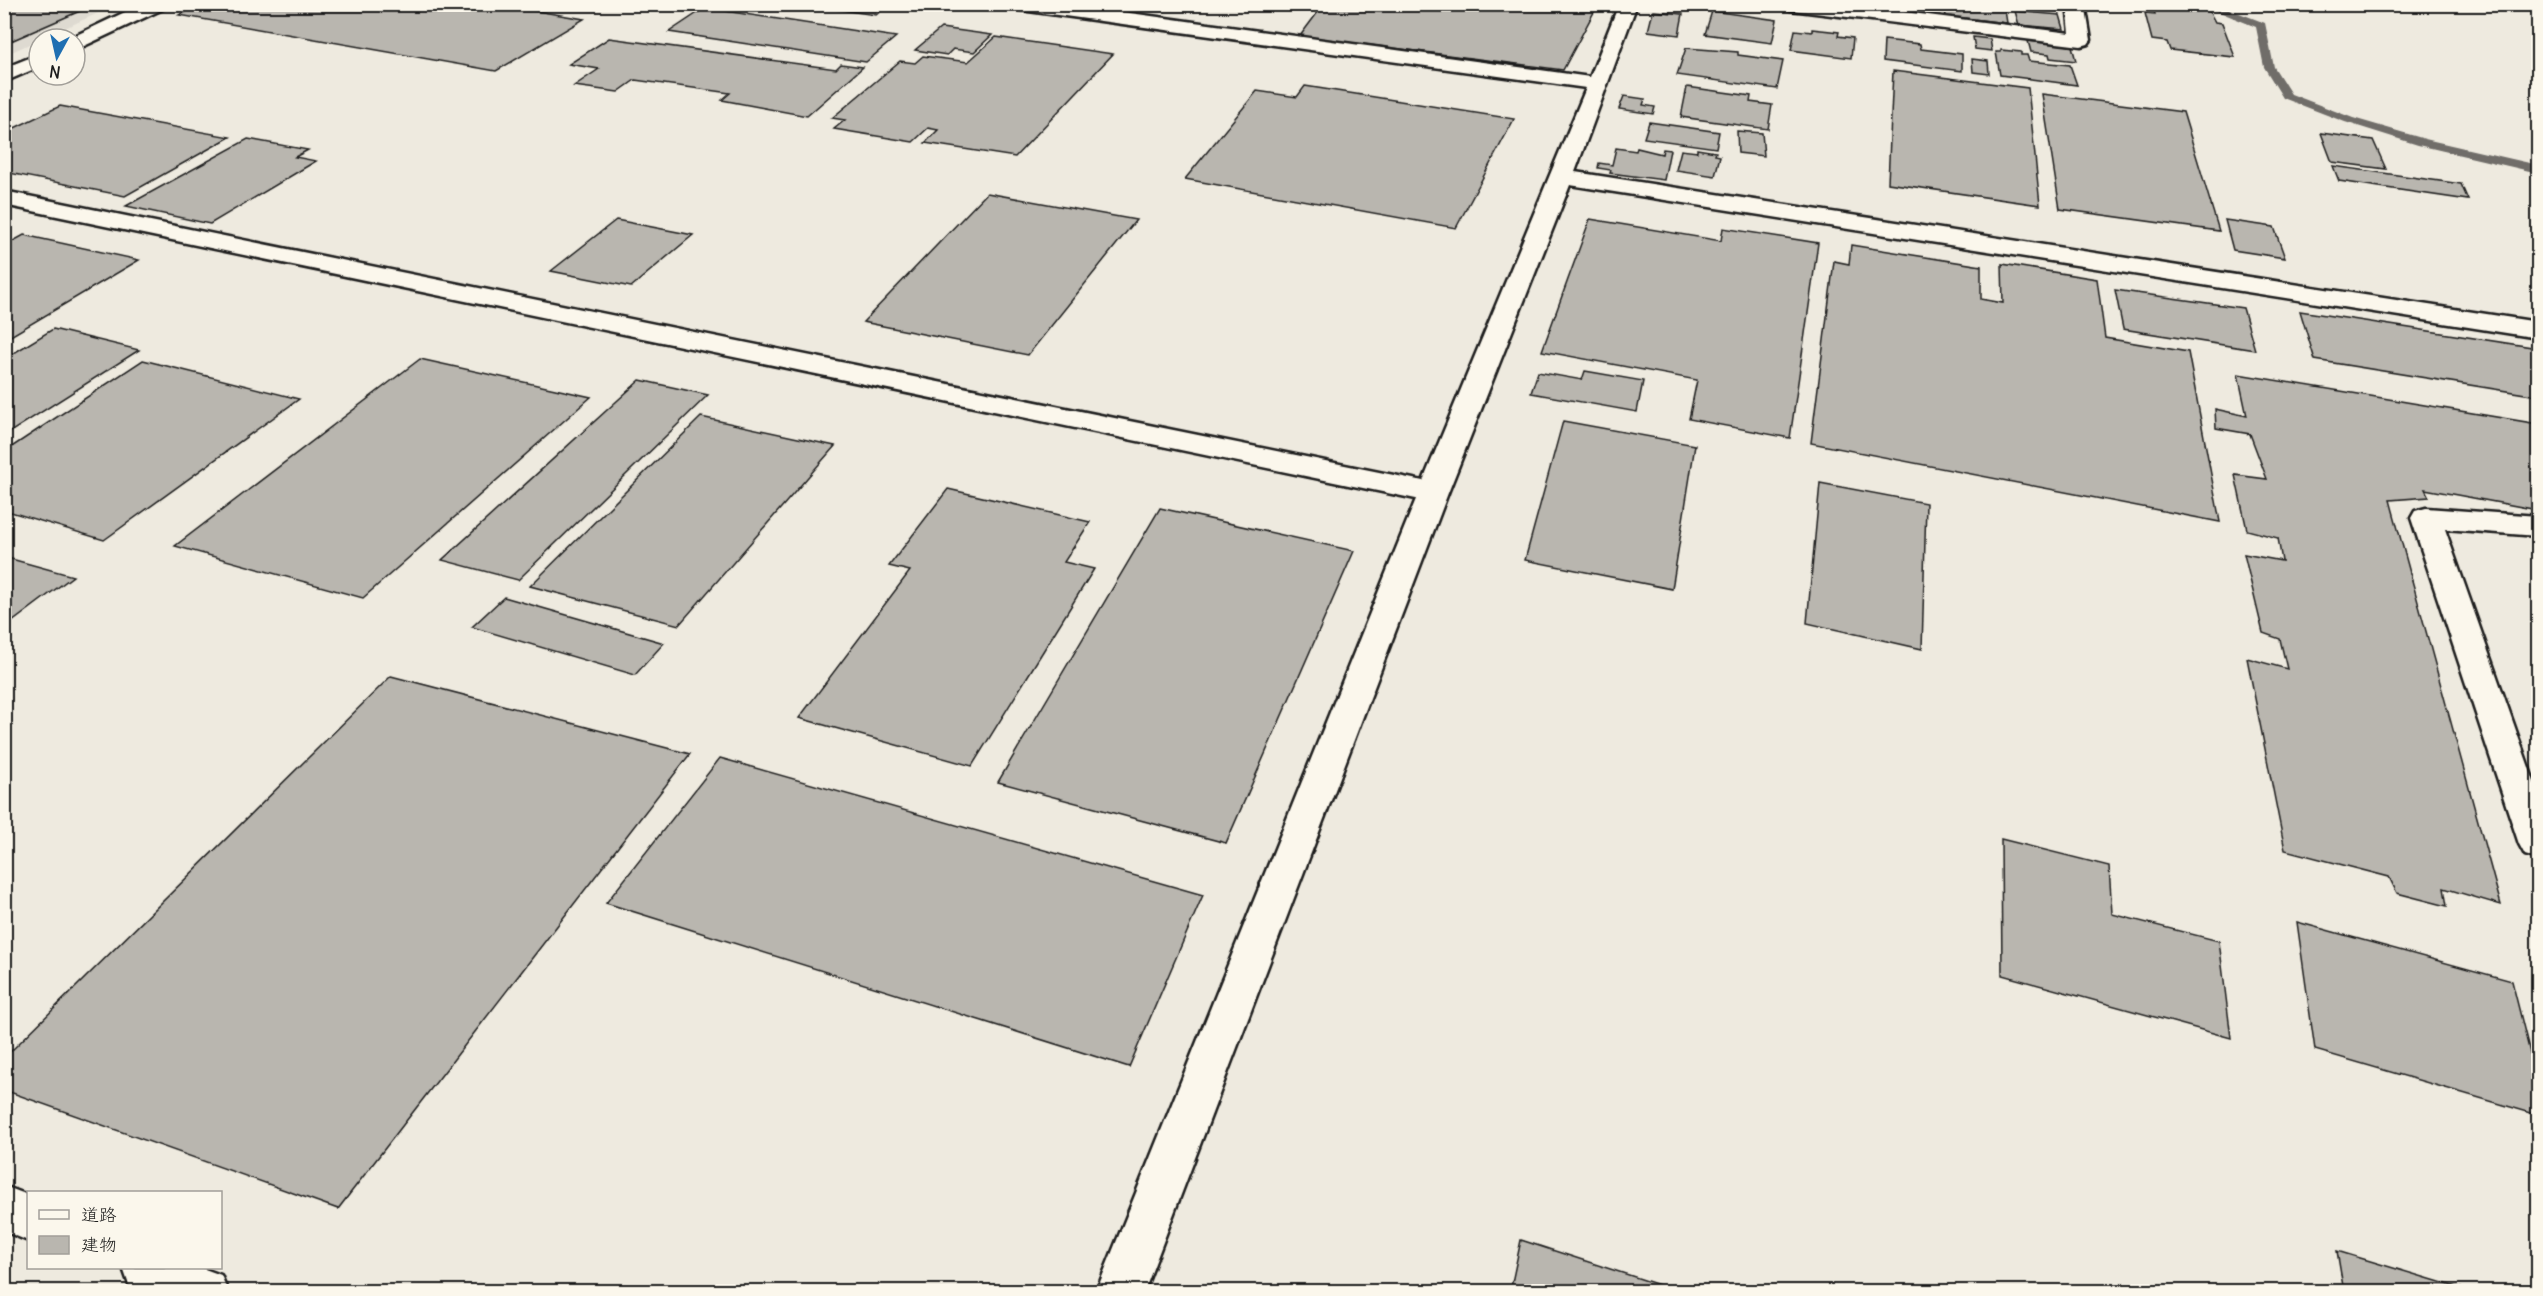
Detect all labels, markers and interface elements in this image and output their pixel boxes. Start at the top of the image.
north arrow [27,27,87,87]
text: N [48,61,62,83]
legend [27,1191,222,1269]
text: 道路 [81,1203,117,1226]
text: 建物 [81,1233,117,1256]

